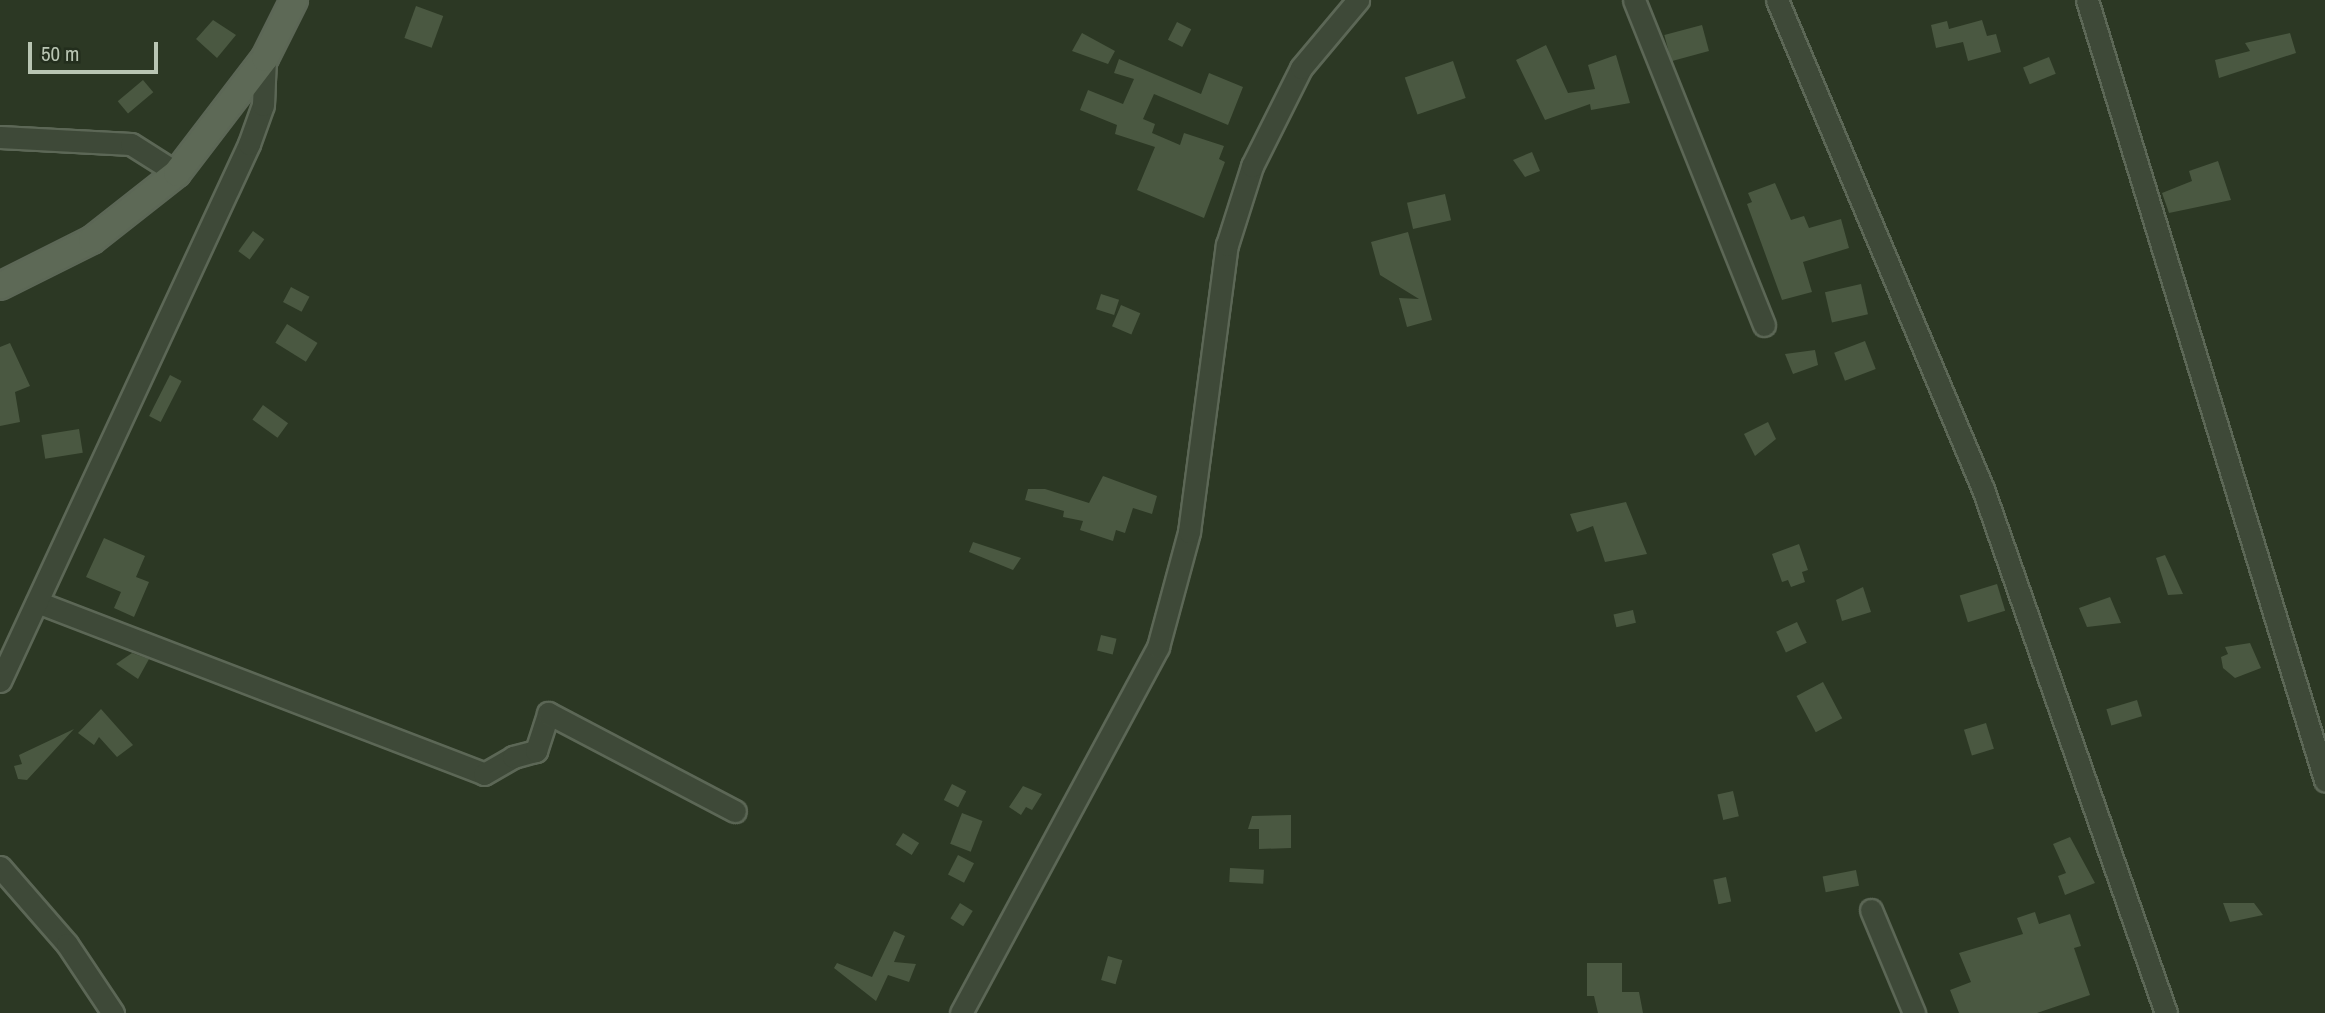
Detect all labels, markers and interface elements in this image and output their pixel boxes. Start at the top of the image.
scale bar [32,28,161,72]
text: 50 m [41,39,79,68]

